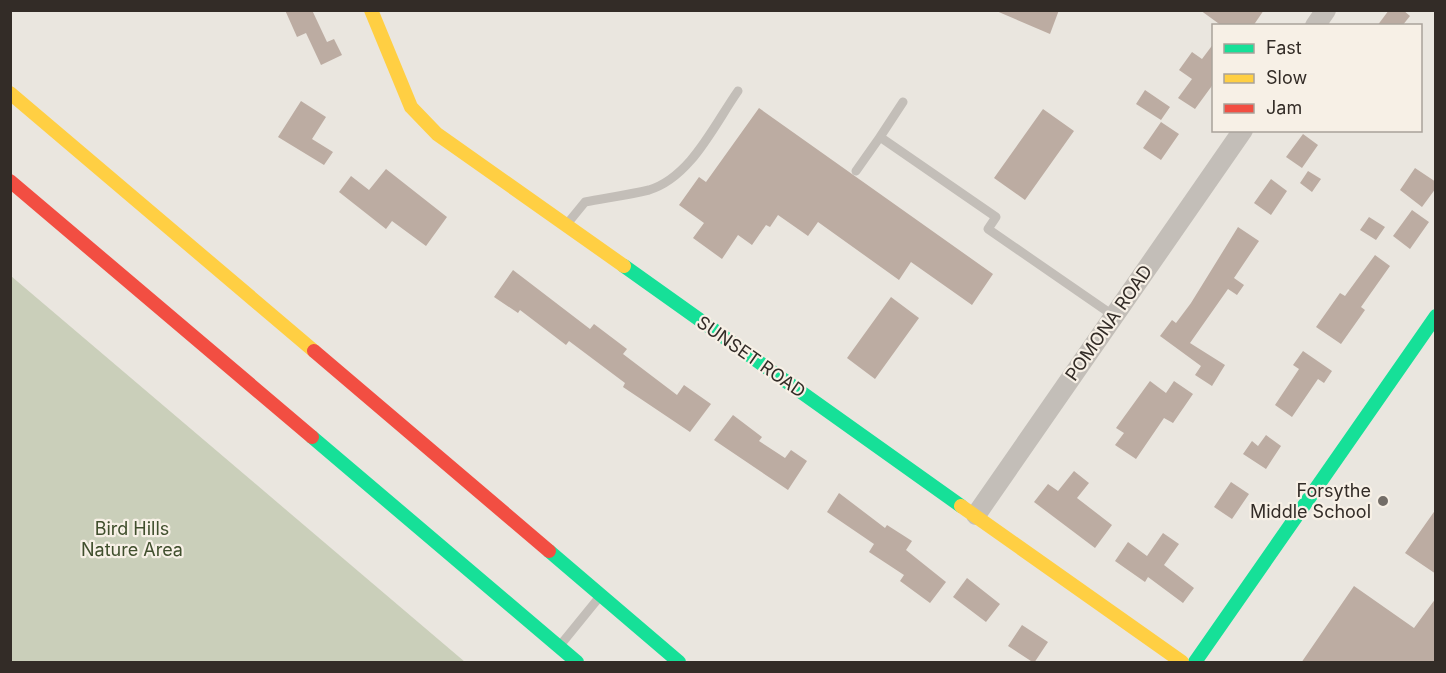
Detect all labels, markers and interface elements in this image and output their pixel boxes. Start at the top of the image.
legend [1212,24,1422,132]
text: Fast [1266,37,1302,58]
text: Slow [1266,67,1307,88]
text: Jam [1266,97,1302,118]
street label: POMONA ROAD [1061,261,1156,385]
street label: SUNSET ROAD [693,311,810,402]
place label: Forsythe Middle School [1250,480,1371,522]
marker: Forsythe Middle School [1376,494,1390,508]
park label: Bird Hills Nature Area [81,518,183,560]

